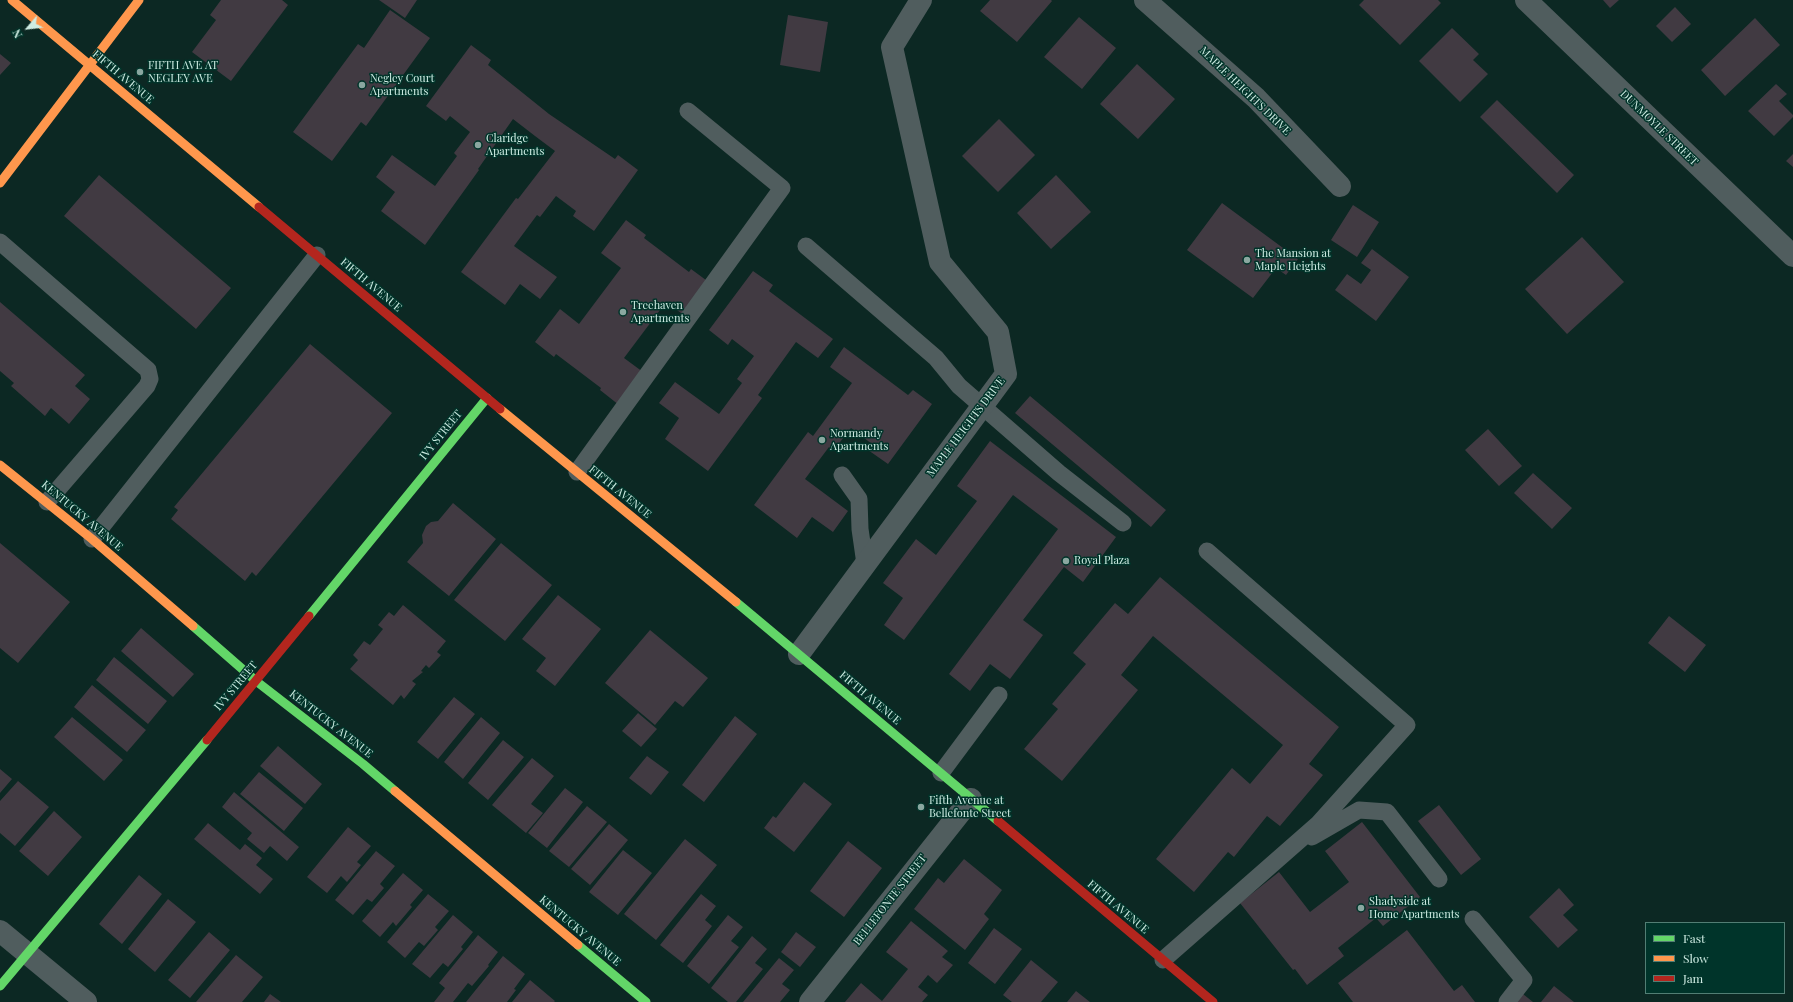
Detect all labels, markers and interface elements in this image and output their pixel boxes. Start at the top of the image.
north arrow [8,8,48,48]
text: N [8,27,25,41]
street label: MAPLE HEIGHTS DRIVE [1197,44,1293,138]
street label: FIFTH AVENUE [90,47,156,107]
place label: FIFTH AVE AT NEGLEY AVE [148,59,218,85]
marker: FIFTH AVE AT NEGLEY AVE [135,67,145,77]
place label: Negley Court Apartments [370,72,434,98]
marker: Negley Court Apartments [357,80,367,90]
street label: DUNMOYLE STREET [1617,87,1701,169]
place label: Claridge Apartments [486,132,544,158]
marker: Claridge Apartments [473,140,483,150]
place label: The Mansion at Maple Heights [1255,247,1331,273]
street label: FIFTH AVENUE [338,255,404,315]
marker: The Mansion at Maple Heights [1242,255,1252,265]
place label: Treehaven Apartments [631,299,689,325]
marker: Treehaven Apartments [618,307,628,317]
street label: MAPLE HEIGHTS DRIVE [924,375,1008,479]
street label: IVY STREET [417,408,465,462]
place label: Normandy Apartments [830,427,888,453]
marker: Normandy Apartments [817,435,827,445]
street label: FIFTH AVENUE [586,463,654,521]
street label: KENTUCKY AVENUE [39,478,125,554]
place label: Royal Plaza [1074,554,1130,568]
marker: Royal Plaza [1061,556,1071,566]
street label: IVY STREET [212,659,260,713]
street label: FIFTH AVENUE [837,668,903,728]
street label: KENTUCKY AVENUE [287,687,375,761]
place label: Fifth Avenue at Bellefonte Street [929,794,1011,820]
marker: Fifth Avenue at Bellefonte Street [916,802,926,812]
street label: BELLEFONTE STREET [850,852,930,948]
street label: FIFTH AVENUE [1085,877,1151,937]
street label: KENTUCKY AVENUE [537,893,623,969]
place label: Shadyside at Home Apartments [1369,895,1460,921]
marker: Shadyside at Home Apartments [1356,903,1366,913]
legend [1645,922,1785,994]
text: Fast [1683,930,1705,946]
text: Slow [1683,950,1709,966]
text: Jam [1683,970,1703,986]

